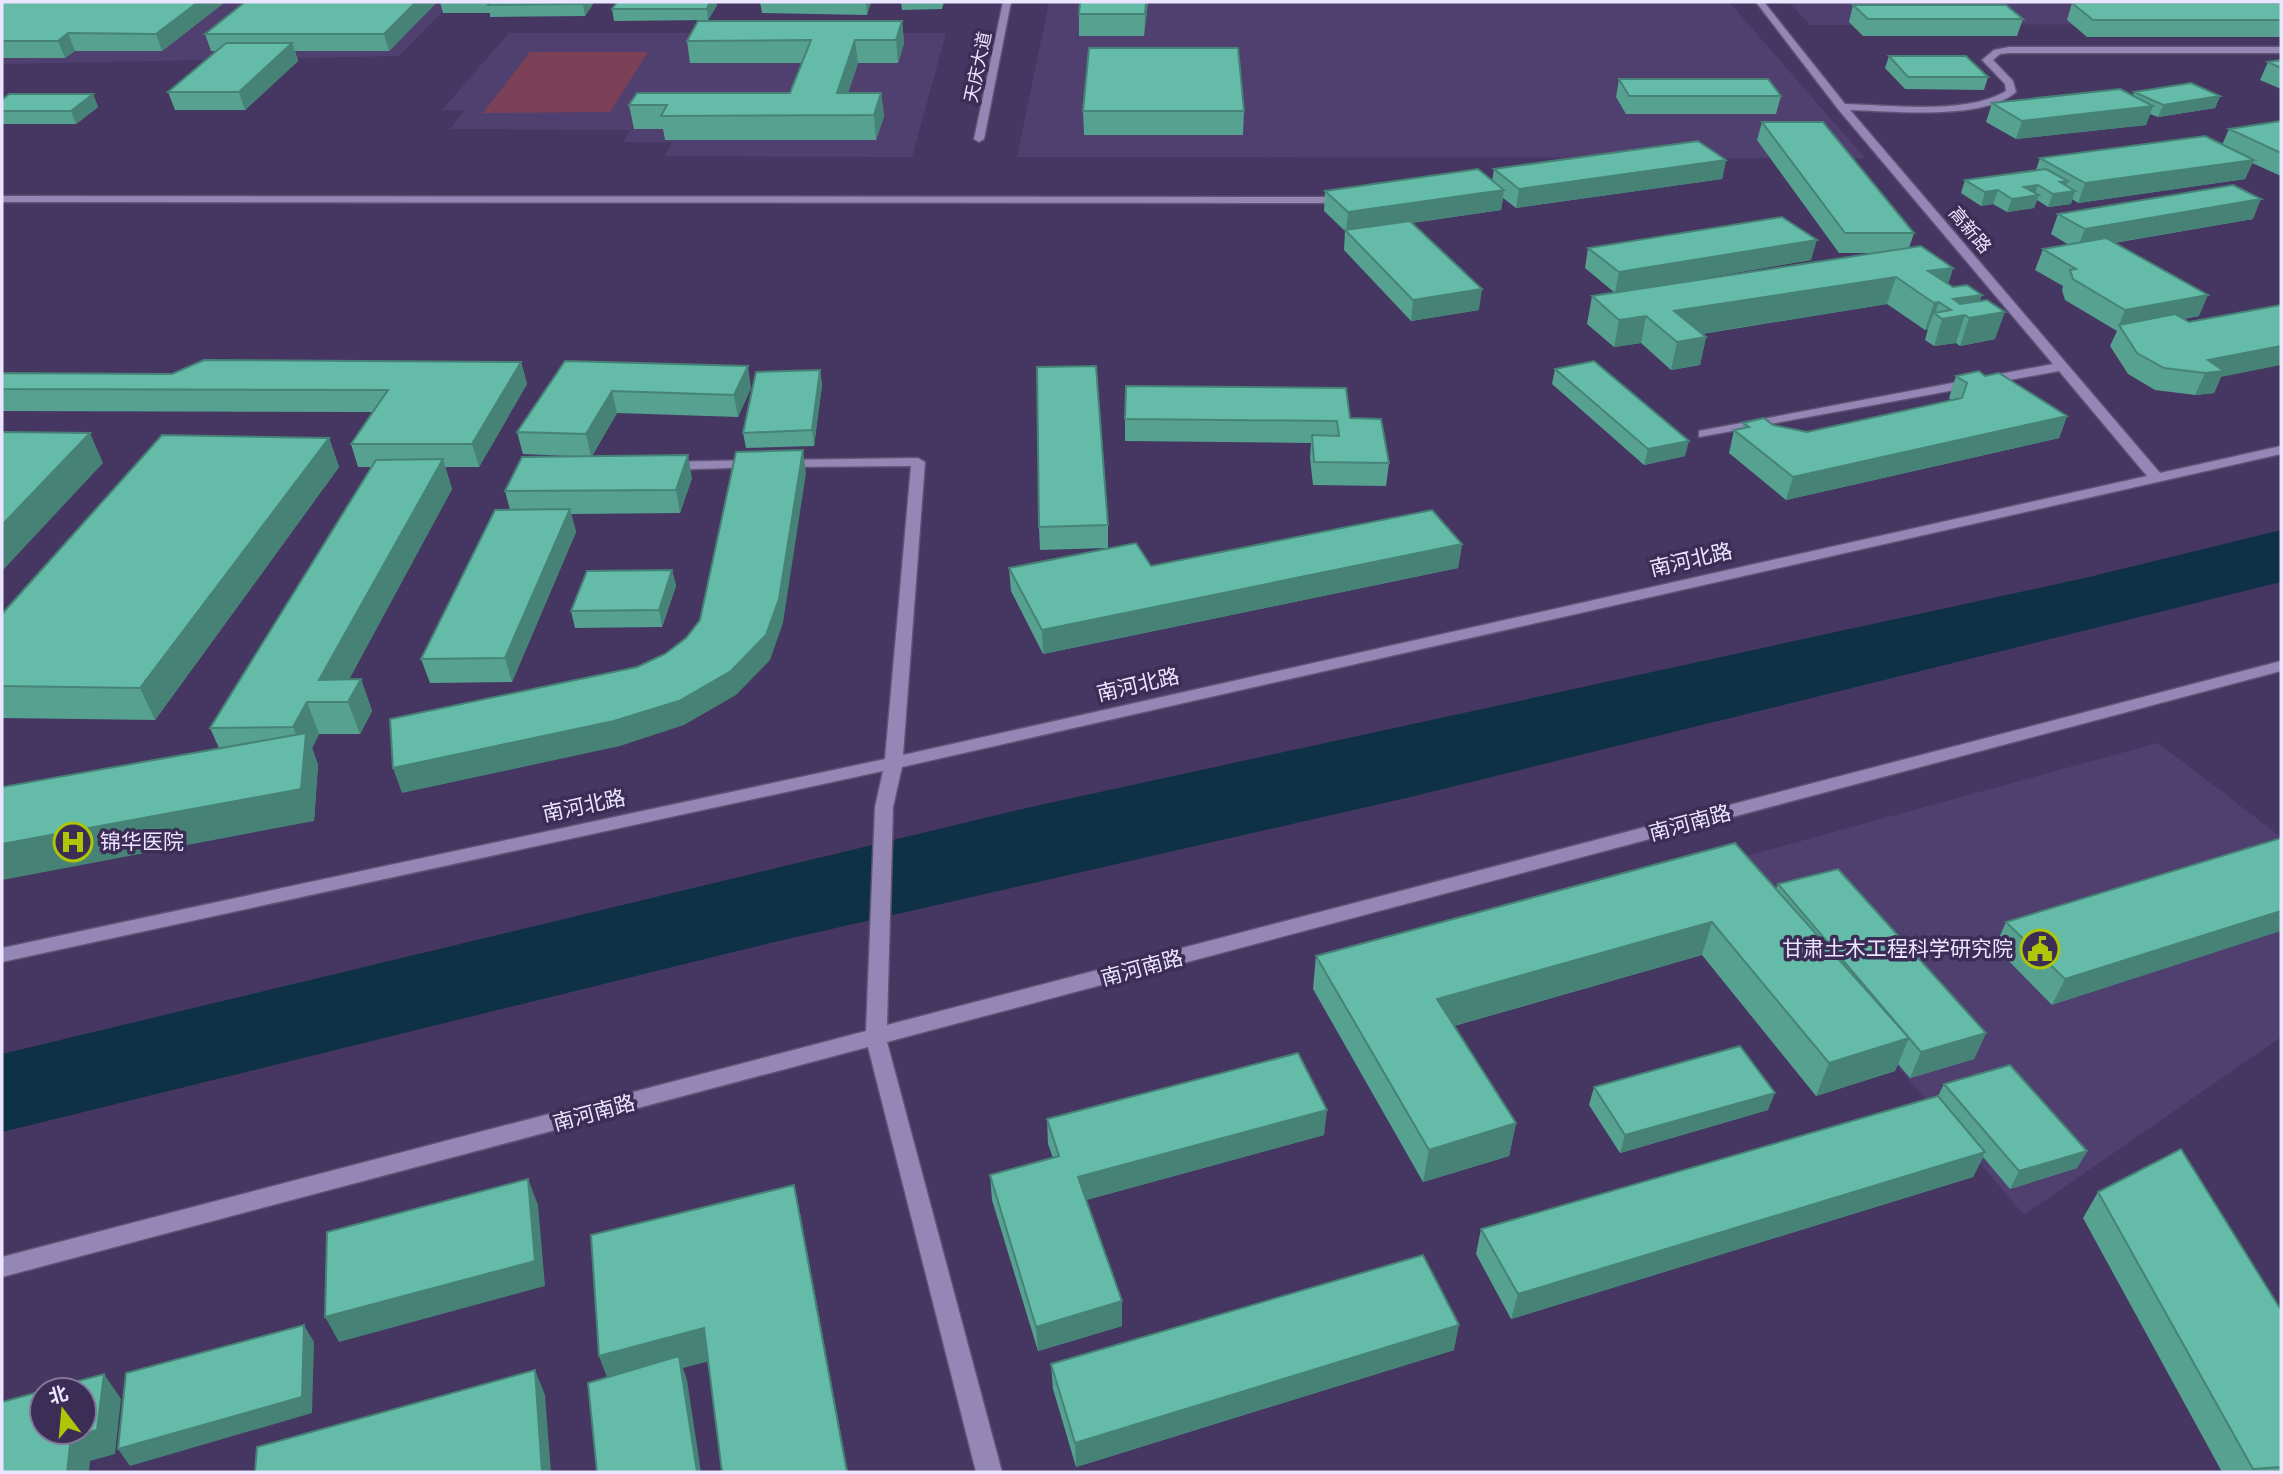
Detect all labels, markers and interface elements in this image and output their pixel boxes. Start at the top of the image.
street label: 天庆大道 [960,29,994,104]
street label: 高新路 [1946,202,1996,256]
street label: 南河北路 [1647,538,1734,580]
street label: 南河北路 [1094,663,1181,705]
street label: 南河北路 [540,785,627,825]
street label: 南河南路 [1646,800,1733,844]
hospital icon: 锦华医院 [52,821,94,863]
place label: 锦华医院 [100,829,184,853]
public building icon: 甘肃土木工程科学研究院 [2019,928,2061,970]
place label: 甘肃土木工程科学研究院 [1782,936,2013,960]
street label: 南河南路 [1098,945,1185,989]
street label: 南河南路 [550,1090,637,1134]
north arrow [28,1376,98,1446]
text: 北 [46,1381,70,1408]

